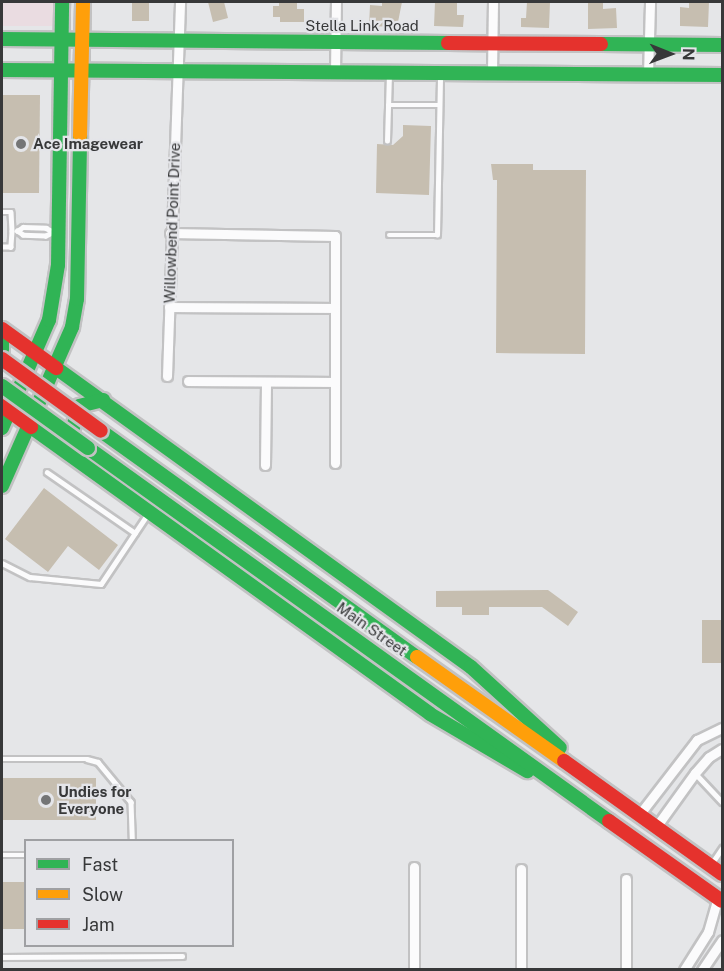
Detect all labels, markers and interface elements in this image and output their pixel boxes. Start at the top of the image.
street label: Stella Link Road [305,17,419,35]
north arrow [640,24,700,84]
text: N [679,48,698,61]
place label: Ace Imagewear [33,135,143,153]
marker: Ace Imagewear [14,137,28,151]
street label: Willowbend Point Drive [160,142,184,304]
street label: Main Street [333,598,411,660]
place label: Undies for Everyone [58,782,132,817]
marker: Undies for Everyone [39,793,53,807]
legend [24,839,234,947]
text: Fast [82,854,118,875]
text: Slow [82,884,123,905]
text: Jam [82,914,115,935]

